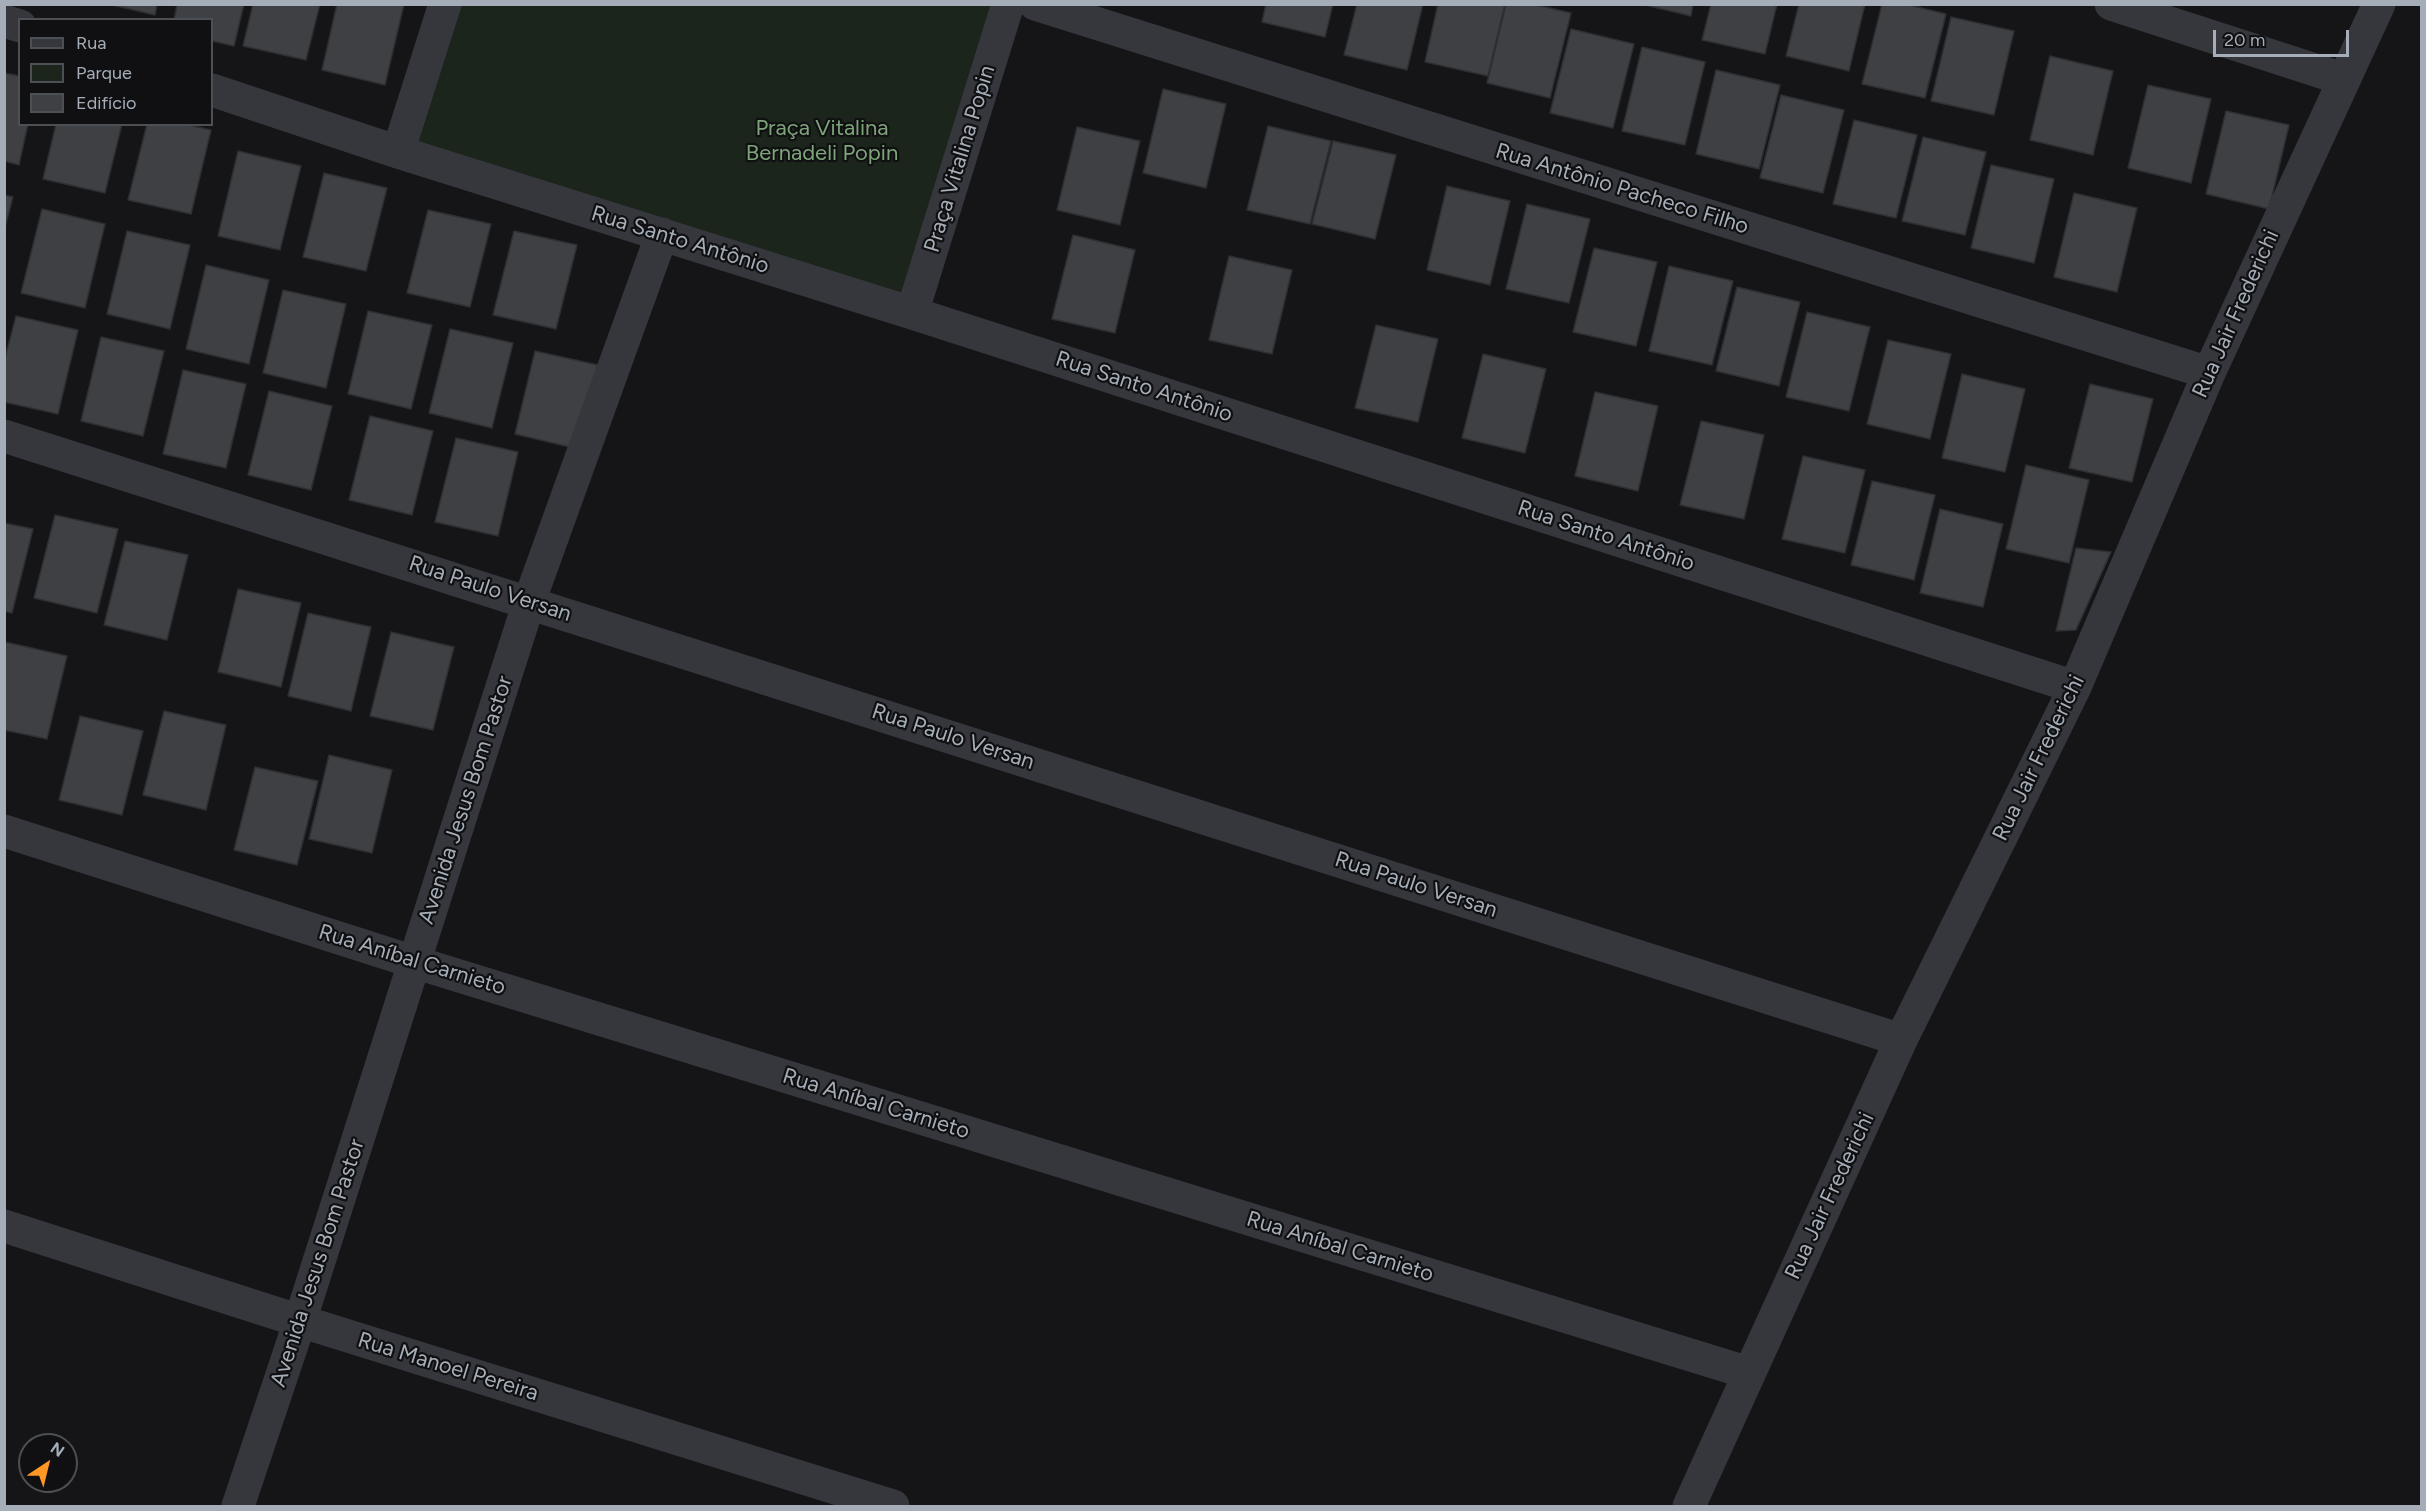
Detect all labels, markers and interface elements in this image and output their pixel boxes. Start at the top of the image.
legend [18,18,213,126]
scale bar [2216,18,2352,56]
text: 20 m [2224,29,2265,51]
text: Rua [76,32,107,54]
text: Parque [76,62,132,84]
street label: Praça Vitalina Popin [919,62,1001,256]
text: Edifício [76,92,137,114]
park label: Praça Vitalina Bernadeli Popin [746,116,898,168]
street label: Rua Antônio Pacheco Filho [1492,138,1752,240]
street label: Rua Santo Antônio [588,200,772,280]
street label: Rua Jair Frederichi [2187,226,2285,402]
street label: Rua Santo Antônio [1052,346,1236,428]
street label: Rua Santo Antônio [1514,495,1698,577]
street label: Rua Paulo Versan [405,550,575,628]
street label: Rua Jair Frederichi [1987,671,2091,845]
street label: Avenida Jesus Bom Pastor [413,673,519,927]
street label: Rua Paulo Versan [868,698,1038,776]
street label: Rua Paulo Versan [1331,846,1501,924]
street label: Rua Aníbal Carnieto [315,919,509,1001]
street label: Rua Aníbal Carnieto [779,1063,973,1145]
street label: Rua Jair Frederichi [1780,1108,1880,1284]
street label: Avenida Jesus Bom Pastor [265,1136,371,1390]
street label: Rua Aníbal Carnieto [1243,1206,1437,1288]
street label: Rua Manoel Pereira [354,1327,542,1407]
north arrow [18,1433,78,1493]
text: N [47,1438,68,1461]

